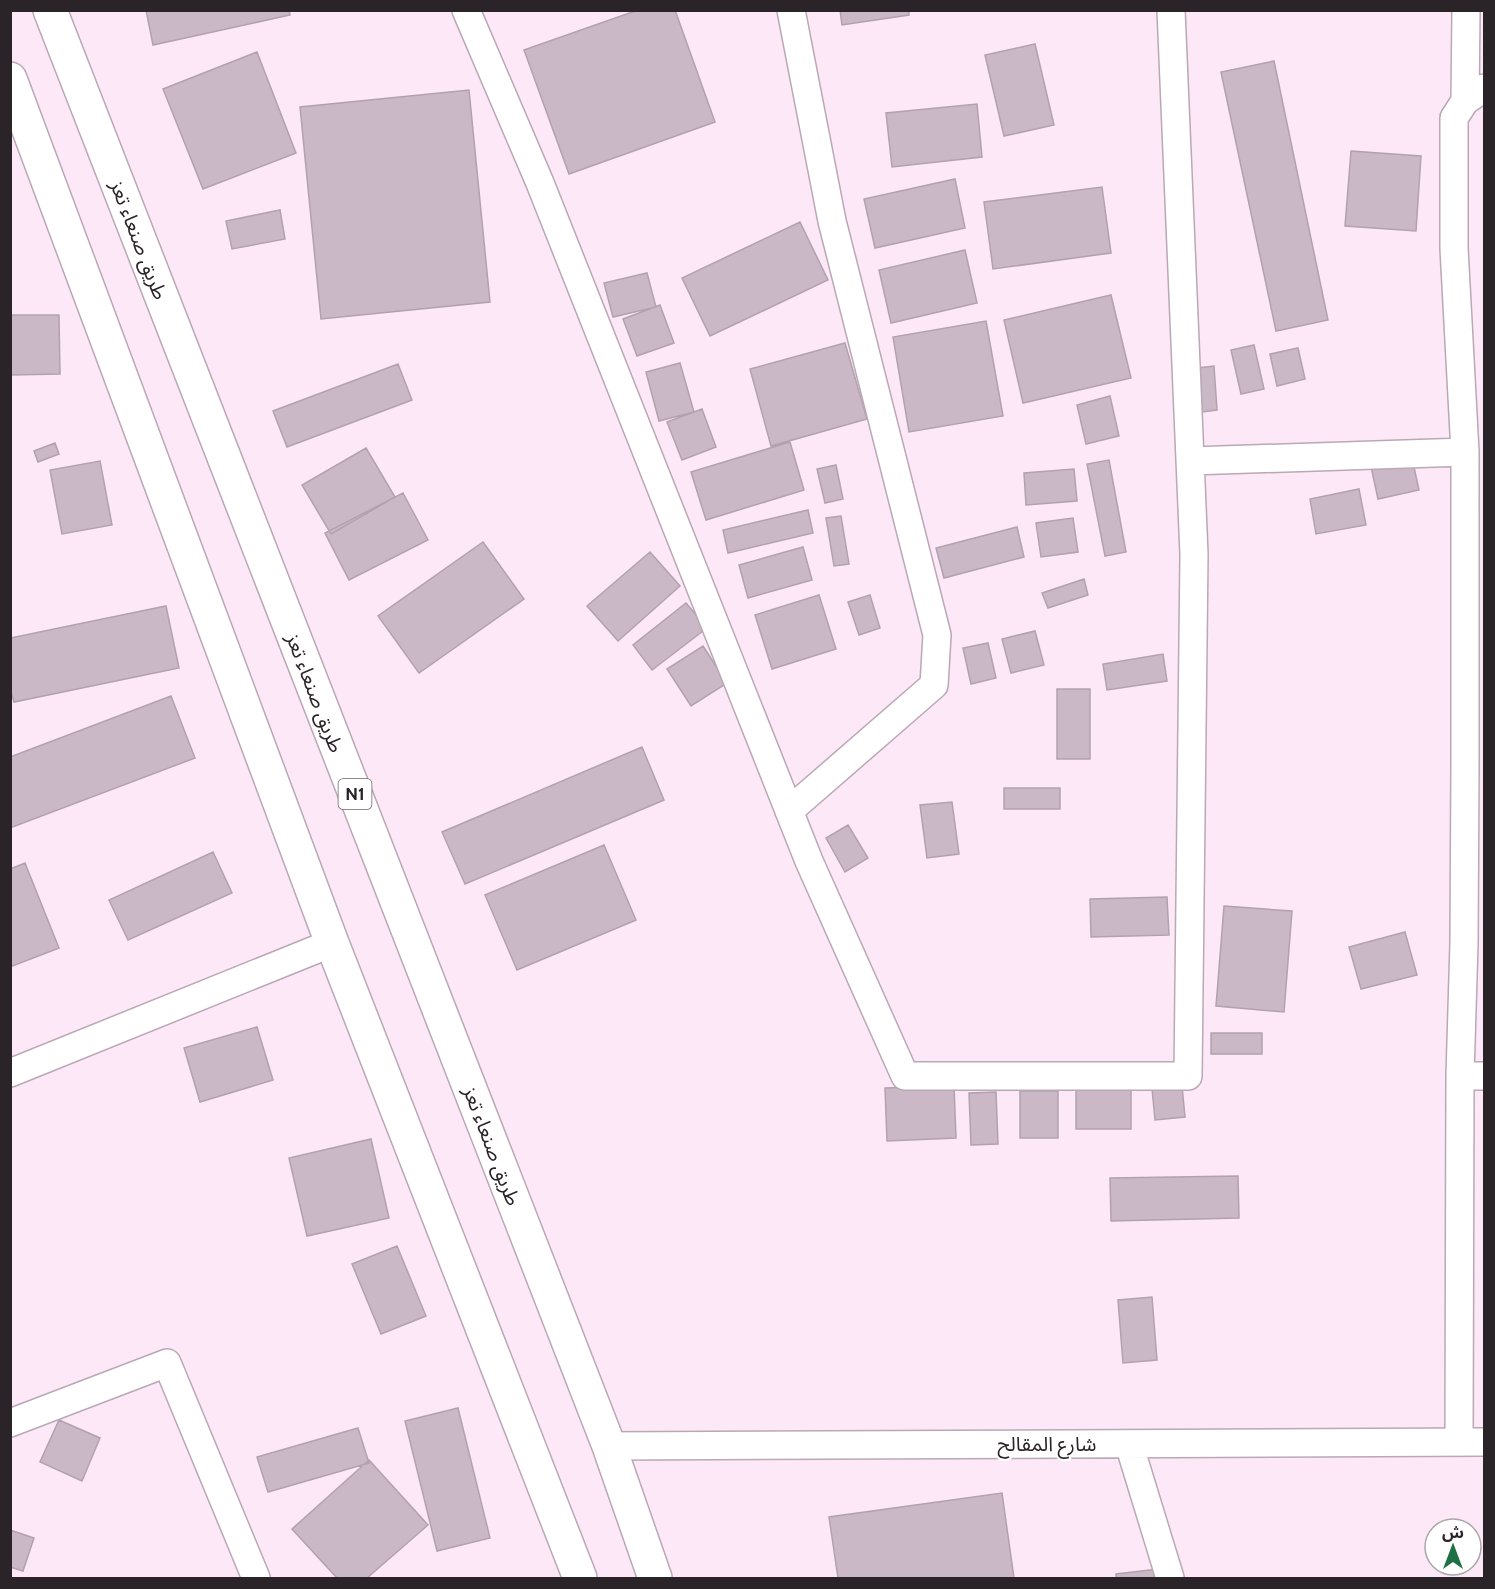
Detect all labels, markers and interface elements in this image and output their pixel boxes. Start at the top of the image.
street label: طريق صنعاء تعز [104,176,173,303]
street label: طريق صنعاء تعز [280,629,349,756]
road number: N1 [338,779,372,809]
street label: طريق صنعاء تعز [457,1082,526,1209]
street label: شارع المقالح [998,1432,1096,1459]
north arrow [1423,1517,1483,1577]
text: ش [1442,1523,1464,1542]

